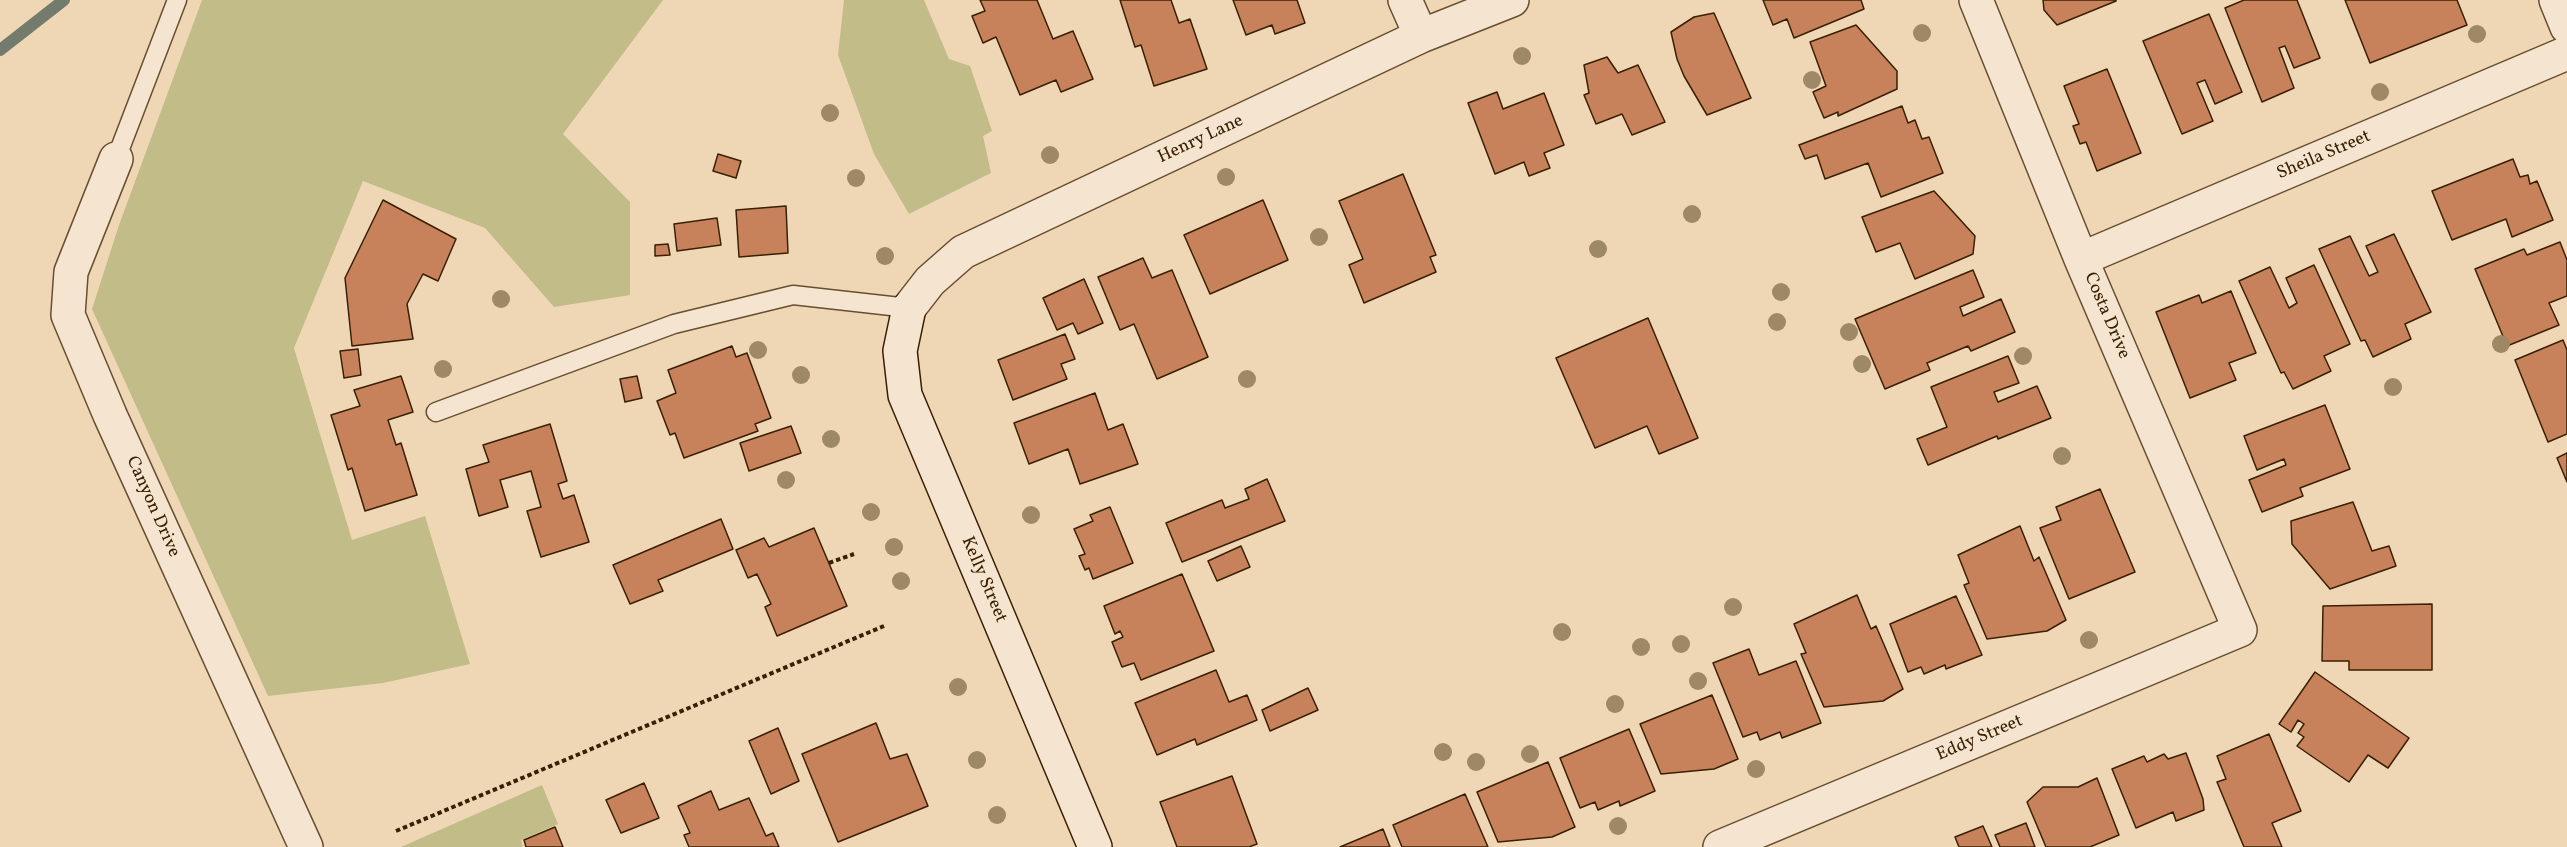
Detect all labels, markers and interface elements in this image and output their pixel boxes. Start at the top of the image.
street label: Henry Lane [1155,111,1247,169]
street label: Sheila Street [2274,127,2374,185]
street label: Costa Drive [2078,269,2134,363]
street label: Canyon Drive [120,453,184,561]
street label: Kelly Street [955,534,1011,626]
street label: Eddy Street [1934,711,2026,767]

